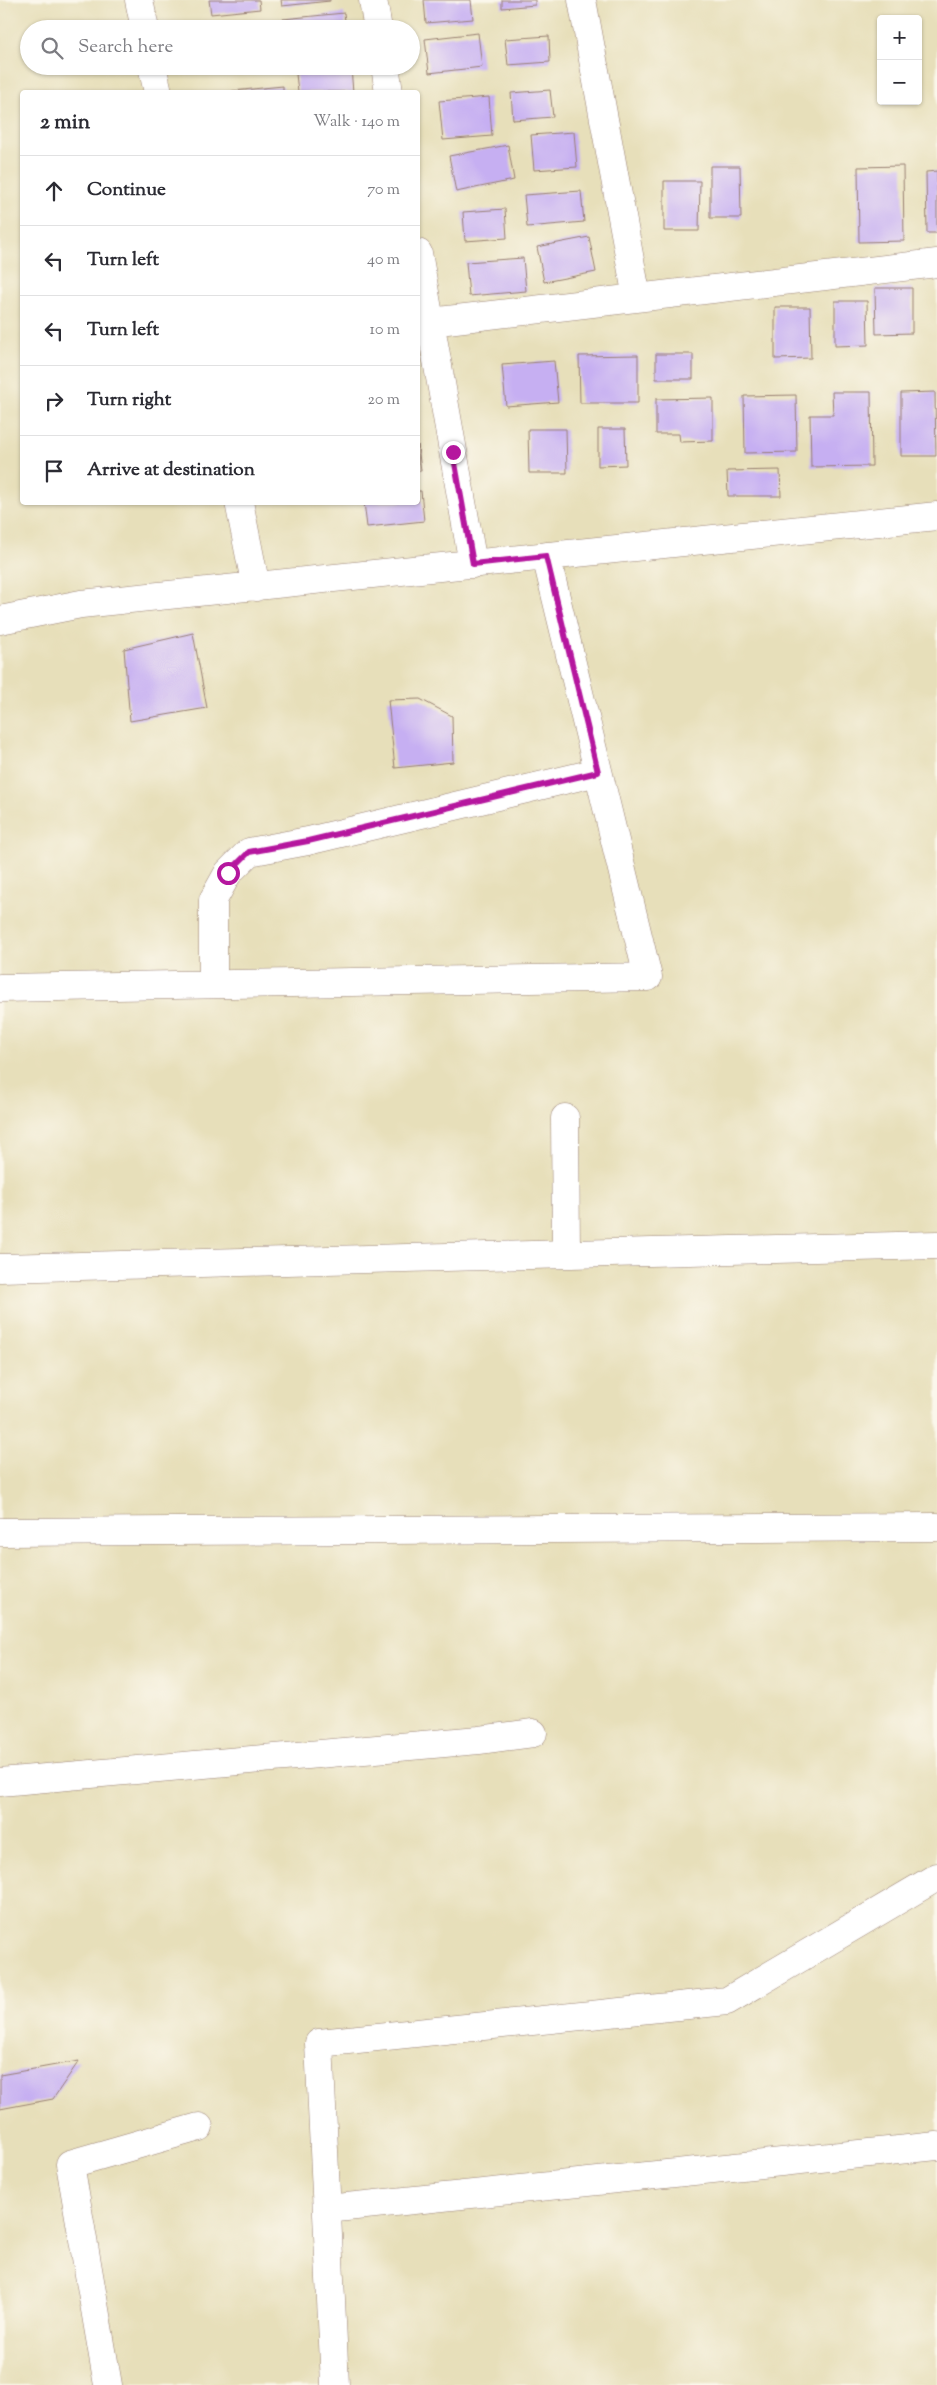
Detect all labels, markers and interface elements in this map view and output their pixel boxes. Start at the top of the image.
map controls [877,15,922,105]
button: + [877,15,922,60]
search box [20,20,420,75]
icon: search [38,34,66,62]
text: Search here [78,34,173,61]
button: − [877,60,922,105]
text: 2 min [40,108,90,138]
text: Walk · 140 m [313,111,400,134]
icon: ahead [40,177,68,205]
text: Continue [87,177,166,204]
text: 70 m [367,179,400,202]
icon: left [40,247,68,275]
text: Turn left [87,247,159,274]
text: 40 m [367,249,400,272]
icon: left [40,317,68,345]
text: Turn left [87,317,159,344]
text: 10 m [370,319,400,342]
icon: right [40,387,68,415]
text: Turn right [87,387,171,414]
text: 20 m [367,389,400,412]
route end [442,441,465,464]
icon: arrive [40,457,68,485]
text: Arrive at destination [87,457,255,484]
route start [217,862,240,885]

